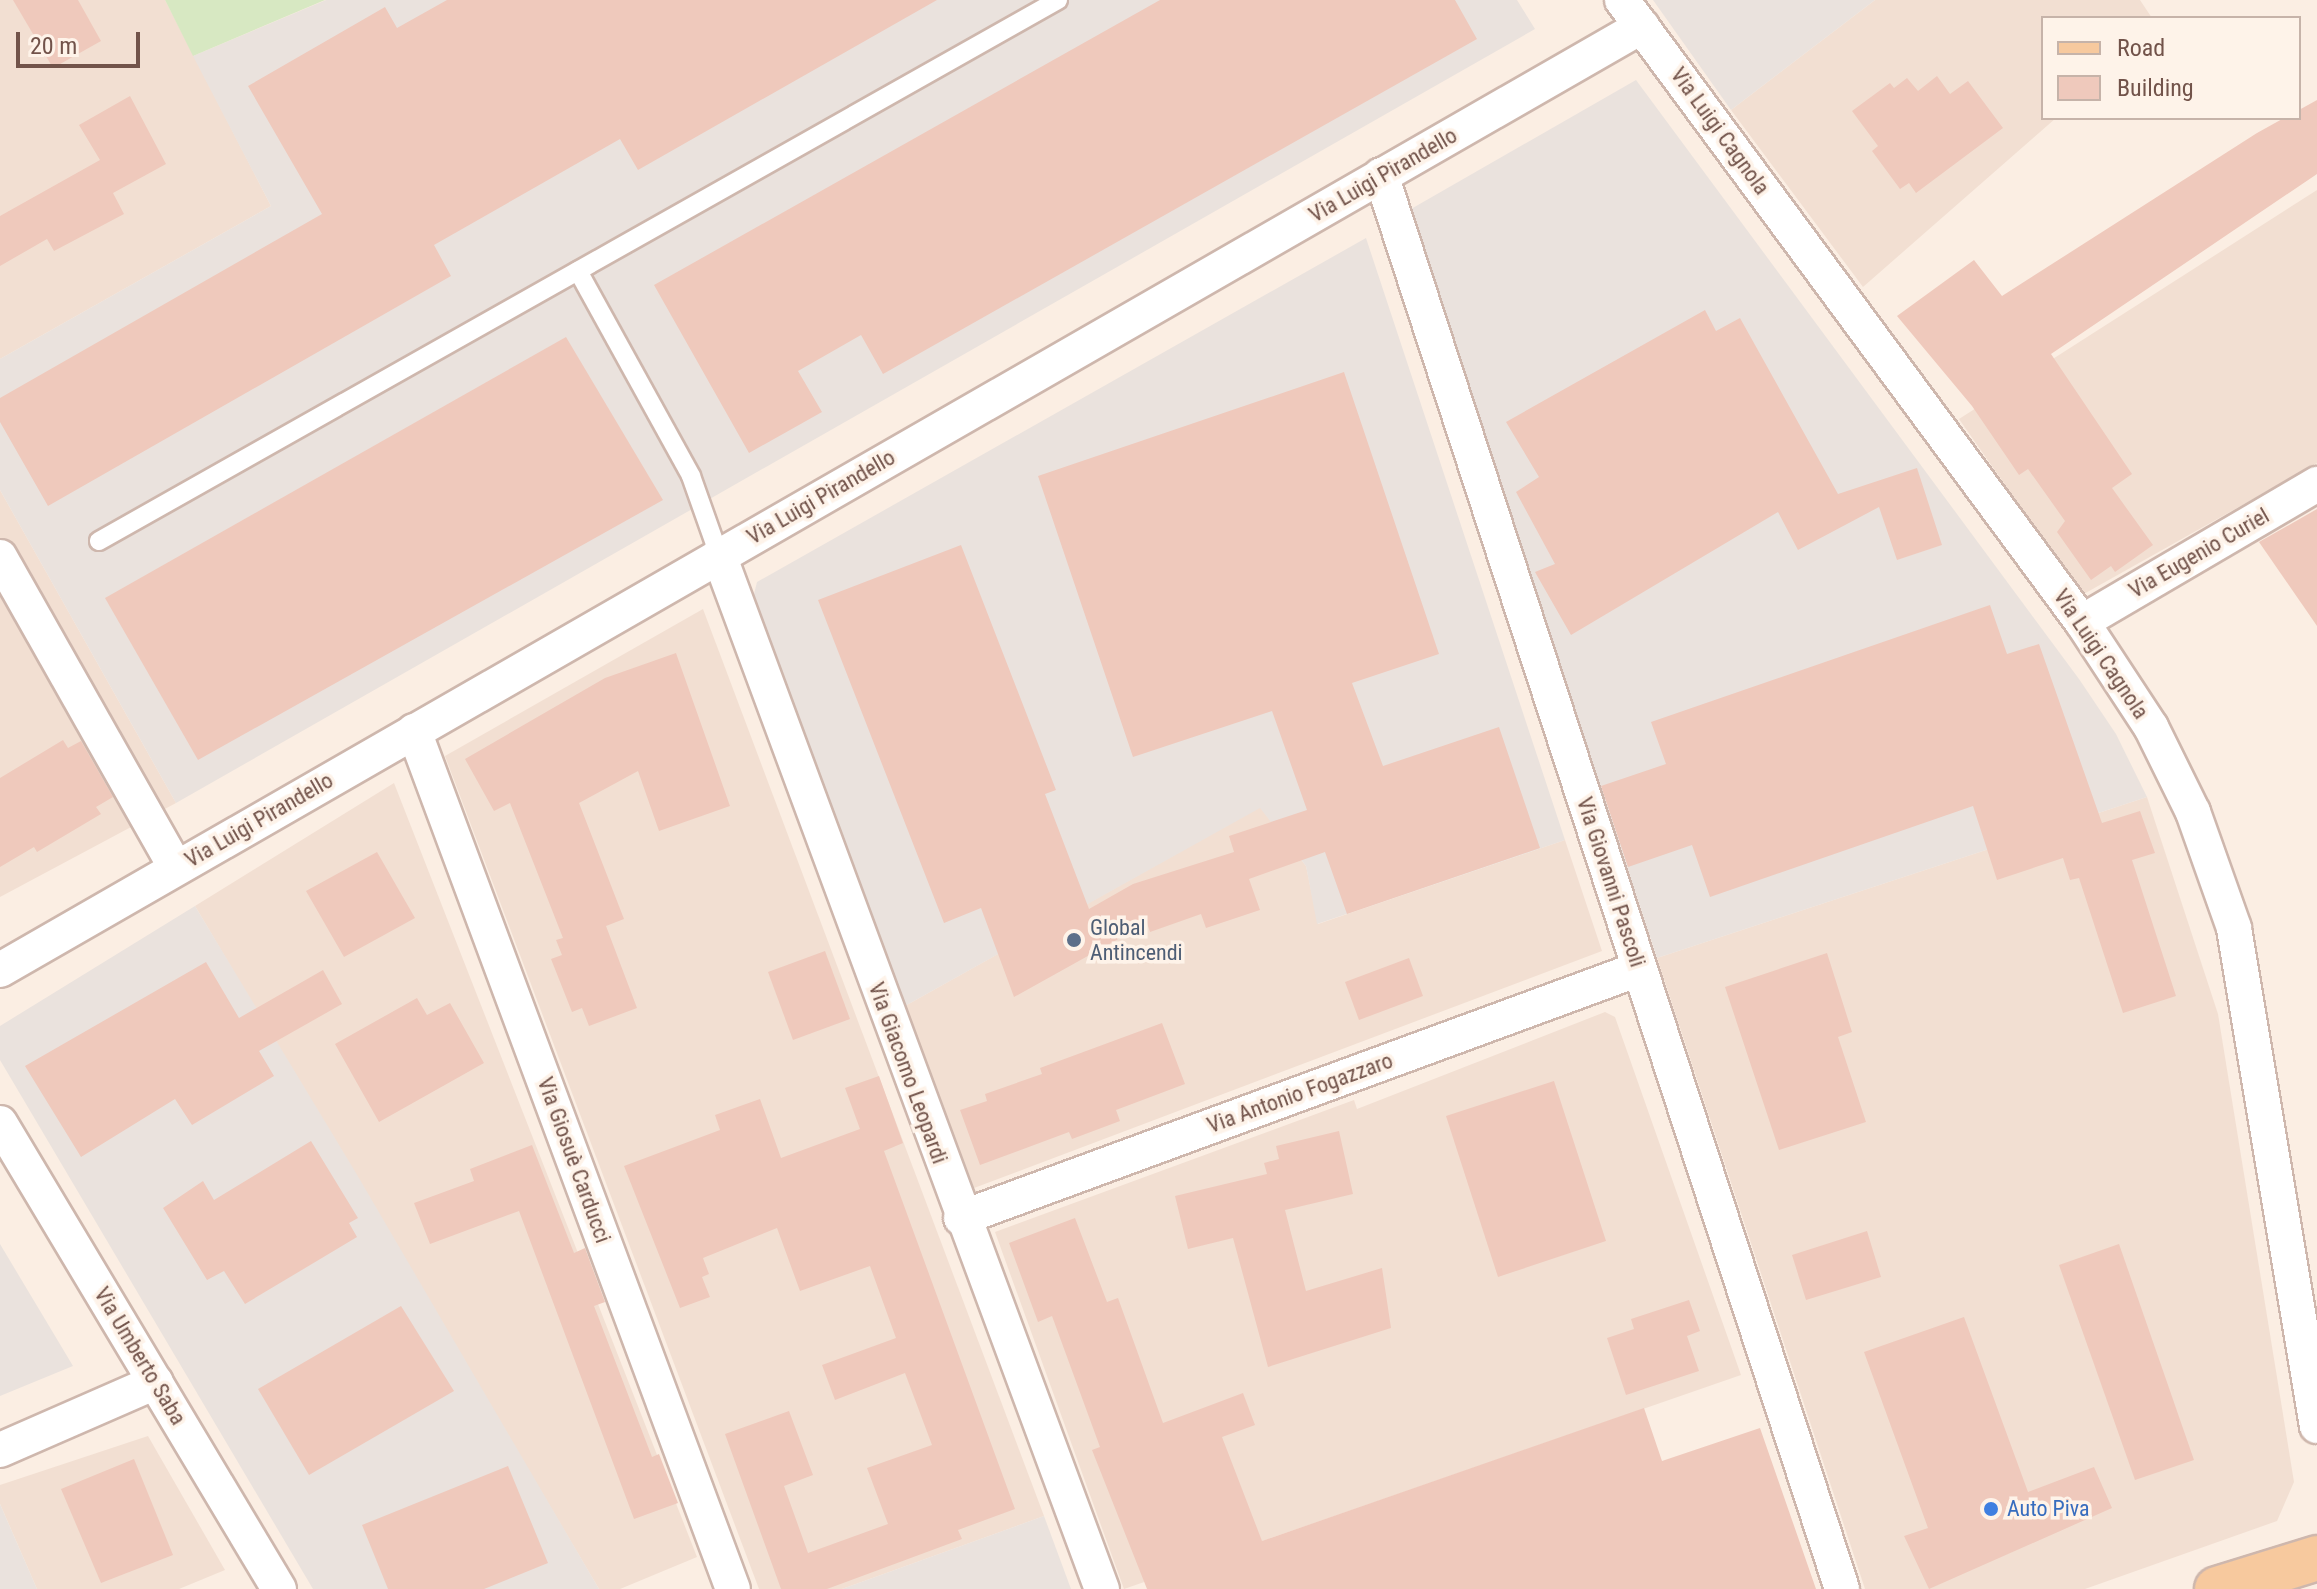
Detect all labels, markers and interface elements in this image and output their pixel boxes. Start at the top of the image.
scale bar [20,16,144,66]
legend [2041,16,2301,120]
text: 20 m [30,32,77,60]
text: Road [2117,34,2165,62]
street label: Via Luigi Cagnola [1665,62,1775,200]
text: Building [2117,74,2194,102]
street label: Via Luigi Pirandello [1304,122,1462,228]
street label: Via Luigi Pirandello [742,444,900,550]
street label: Via Eugenio Curiel [2124,502,2274,604]
street label: Via Luigi Cagnola [2048,584,2154,724]
street label: Via Luigi Pirandello [180,767,338,873]
street label: Via Giovanni Pascoli [1571,794,1651,970]
place label: Global Antincendi [1090,914,1183,966]
marker: Global Antincendi [1065,931,1083,949]
street label: Via Giacomo Leopardi [863,979,953,1167]
street label: Via Antonio Fogazzaro [1204,1047,1396,1139]
street label: Via Giosuè Carducci [532,1073,616,1247]
street label: Via Umberto Saba [89,1282,191,1430]
place label: Auto Piva [2007,1496,2090,1522]
marker: Auto Piva [1982,1500,2000,1518]

